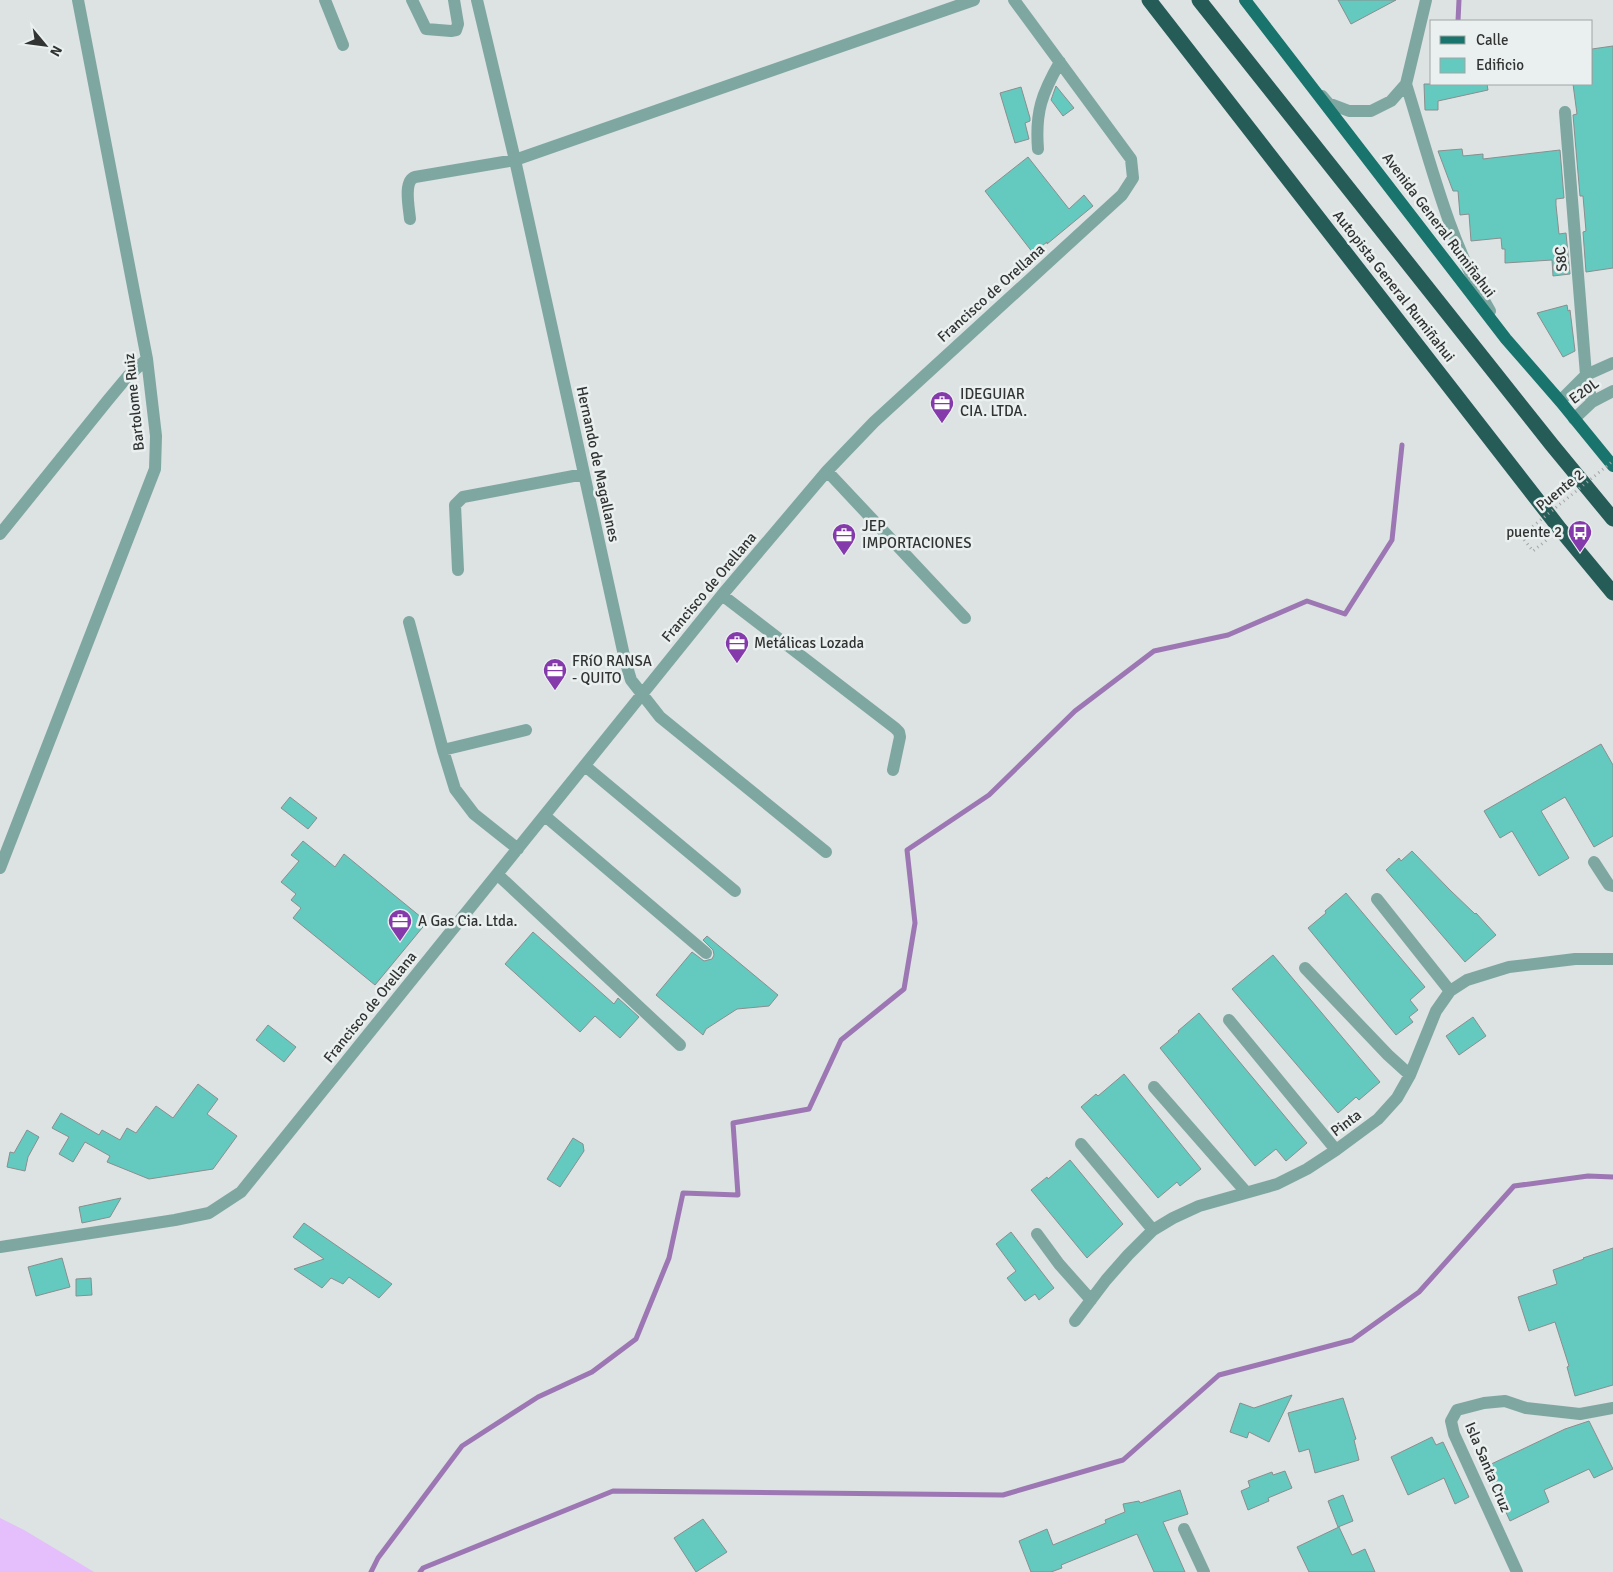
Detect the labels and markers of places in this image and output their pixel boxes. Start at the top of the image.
place label: IDEGUIAR CIA. LTDA. [960,385,1027,420]
office icon: IDEGUIAR CIA. LTDA. [929,390,955,424]
place label: JEP IMPORTACIONES [862,517,971,552]
bus stop icon: puente 2 [1567,519,1593,553]
office icon: JEP IMPORTACIONES [831,522,857,556]
place label: puente 2 [1506,523,1562,541]
office icon: Metálicas Lozada [724,630,750,664]
place label: Metálicas Lozada [754,634,864,652]
place label: FRíO RANSA - QUITO [572,652,652,687]
office icon: FRíO RANSA - QUITO [542,657,568,691]
office icon: A Gas Cia. Ltda. [387,908,413,942]
place label: A Gas Cia. Ltda. [418,912,518,930]

